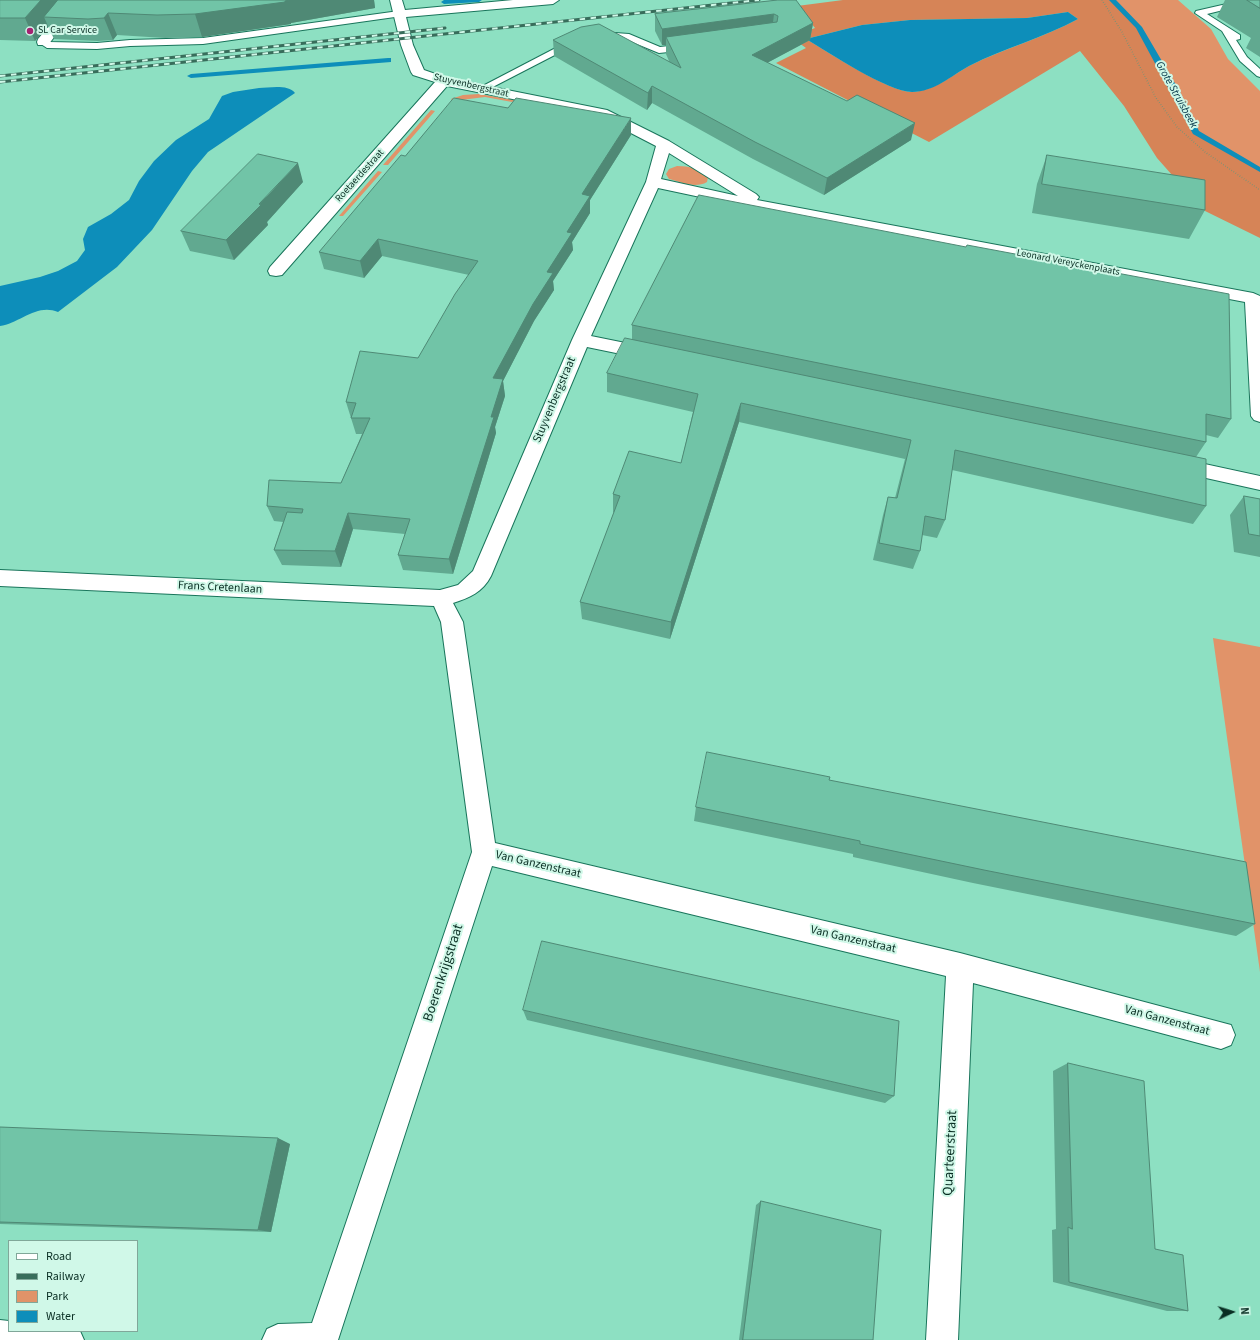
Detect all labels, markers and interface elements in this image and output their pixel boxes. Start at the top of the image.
place label: SL Car Service [38,25,97,37]
marker: SL Car Service [25,26,35,36]
water label: Grote Struisbeek [1152,59,1200,131]
street label: Stuyvenbergstraat [432,72,510,100]
street label: Roetaerdestraat [333,147,387,205]
street label: Leonard Vereyckenplaats [1015,247,1121,279]
street label: Stuyvenbergstraat [530,355,580,445]
street label: Frans Cretenlaan [177,579,263,597]
street label: Van Ganzenstraat [494,848,582,882]
street label: Boerenkrijgstraat [420,922,468,1024]
street label: Van Ganzenstraat [809,923,897,957]
street label: Van Ganzenstraat [1123,1003,1211,1039]
street label: Quarteerstraat [940,1110,962,1196]
legend [8,1240,138,1332]
text: Road [46,1248,72,1265]
text: Railway [46,1268,85,1285]
text: Park [46,1288,68,1305]
north arrow [1212,1292,1252,1332]
text: N [1237,1307,1252,1315]
text: Water [46,1308,75,1325]

